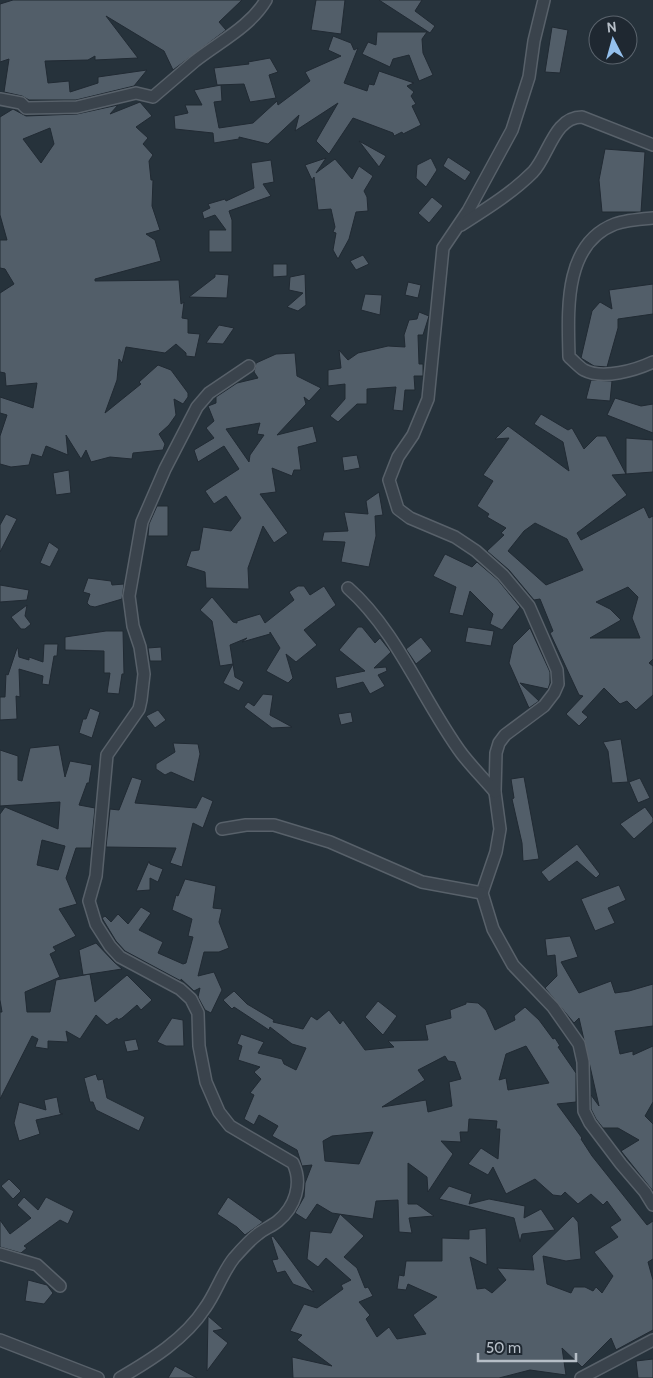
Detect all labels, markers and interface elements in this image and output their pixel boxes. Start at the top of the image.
north arrow [588,15,638,65]
text: N [606,18,618,37]
scale bar [478,1330,576,1362]
text: 50 m [486,1339,521,1357]

